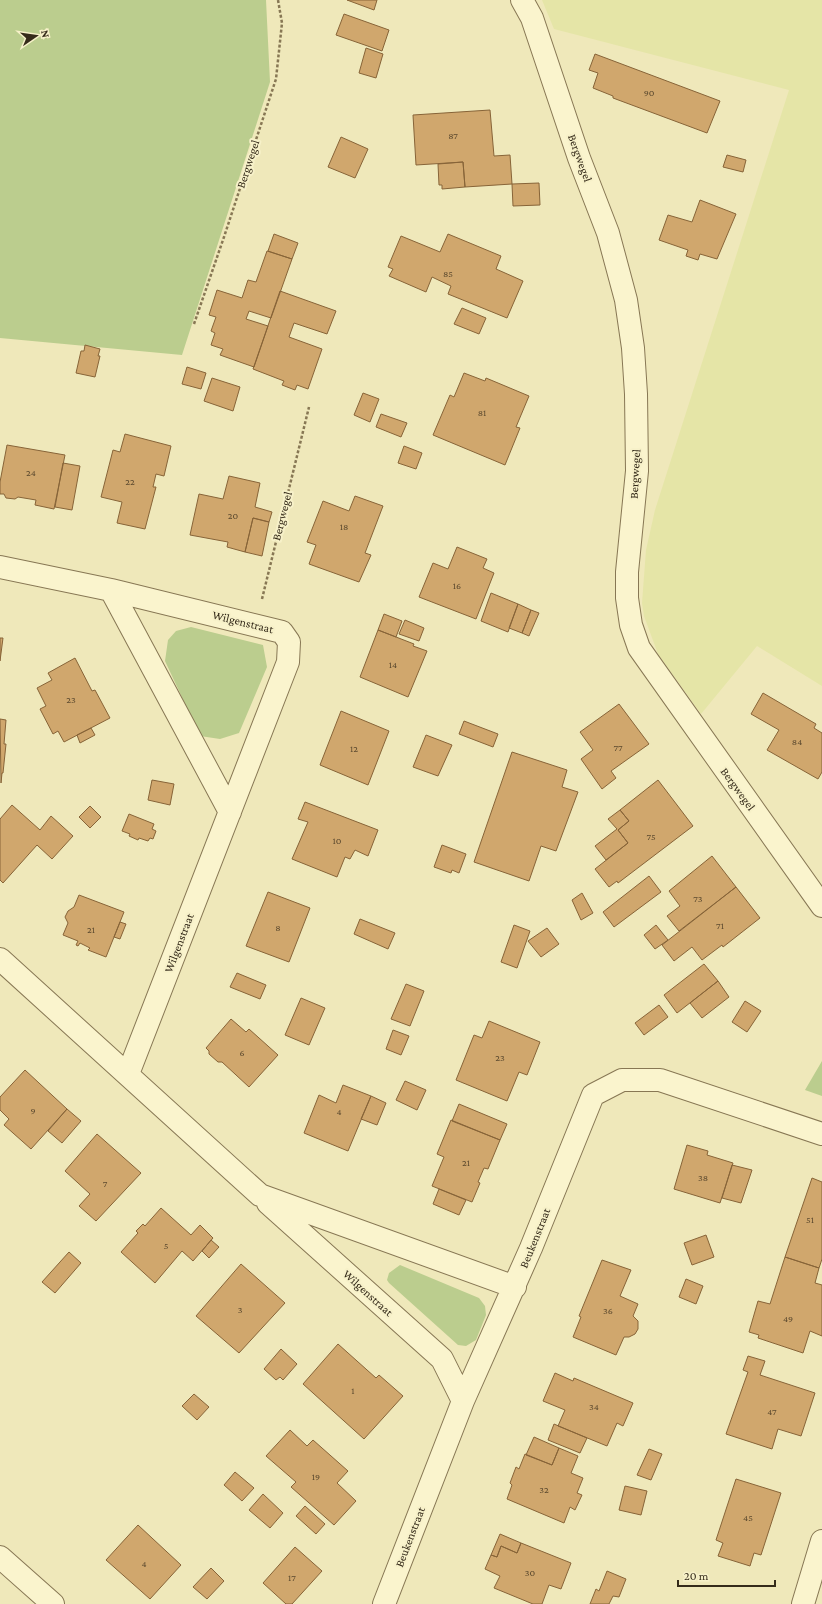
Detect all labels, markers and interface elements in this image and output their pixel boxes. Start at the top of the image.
north arrow [16,16,56,56]
text: N [39,29,53,39]
house number: 90 [644,87,655,98]
house number: 87 [448,130,458,141]
street label: Bergwegel [565,132,595,184]
street label: Bergwegel [234,138,262,190]
house number: 85 [443,268,453,279]
house number: 81 [478,407,486,418]
street label: Bergwegel [627,449,643,499]
house number: 24 [26,467,36,478]
house number: 22 [125,476,135,487]
street label: Bergwegel [269,490,295,542]
house number: 20 [228,510,239,521]
house number: 18 [340,521,348,532]
house number: 16 [453,580,461,591]
street label: Wilgenstraat [211,608,276,637]
house number: 14 [389,659,397,670]
house number: 23 [66,694,76,705]
house number: 84 [792,736,802,747]
house number: 77 [613,742,623,753]
house number: 12 [350,743,358,754]
street label: Bergwegel [718,765,758,813]
house number: 75 [646,831,656,842]
house number: 10 [333,835,342,846]
house number: 73 [693,893,703,904]
street label: Wilgenstraat [161,910,197,975]
house number: 71 [716,920,724,931]
house number: 8 [275,922,281,933]
house number: 21 [87,924,95,935]
house number: 6 [239,1047,245,1058]
house number: 23 [495,1052,505,1063]
house number: 9 [30,1105,36,1116]
house number: 4 [336,1106,342,1117]
house number: 21 [462,1157,470,1168]
house number: 38 [698,1172,708,1183]
house number: 7 [103,1178,108,1189]
street label: Beukenstraat [517,1205,554,1270]
house number: 51 [806,1214,814,1225]
house number: 5 [164,1240,169,1251]
street label: Wilgenstraat [340,1267,397,1320]
house number: 3 [238,1304,243,1315]
house number: 36 [603,1305,613,1316]
house number: 49 [783,1313,793,1324]
house number: 1 [351,1385,355,1396]
house number: 34 [589,1401,599,1412]
house number: 47 [767,1406,777,1417]
house number: 19 [312,1471,320,1482]
house number: 32 [539,1484,549,1495]
street label: Beukenstraat [392,1504,428,1569]
house number: 45 [743,1512,753,1523]
house number: 4 [141,1558,147,1569]
scale bar [678,1562,775,1588]
house number: 30 [525,1567,536,1578]
text: 20 m [684,1569,709,1583]
house number: 17 [288,1572,296,1583]

